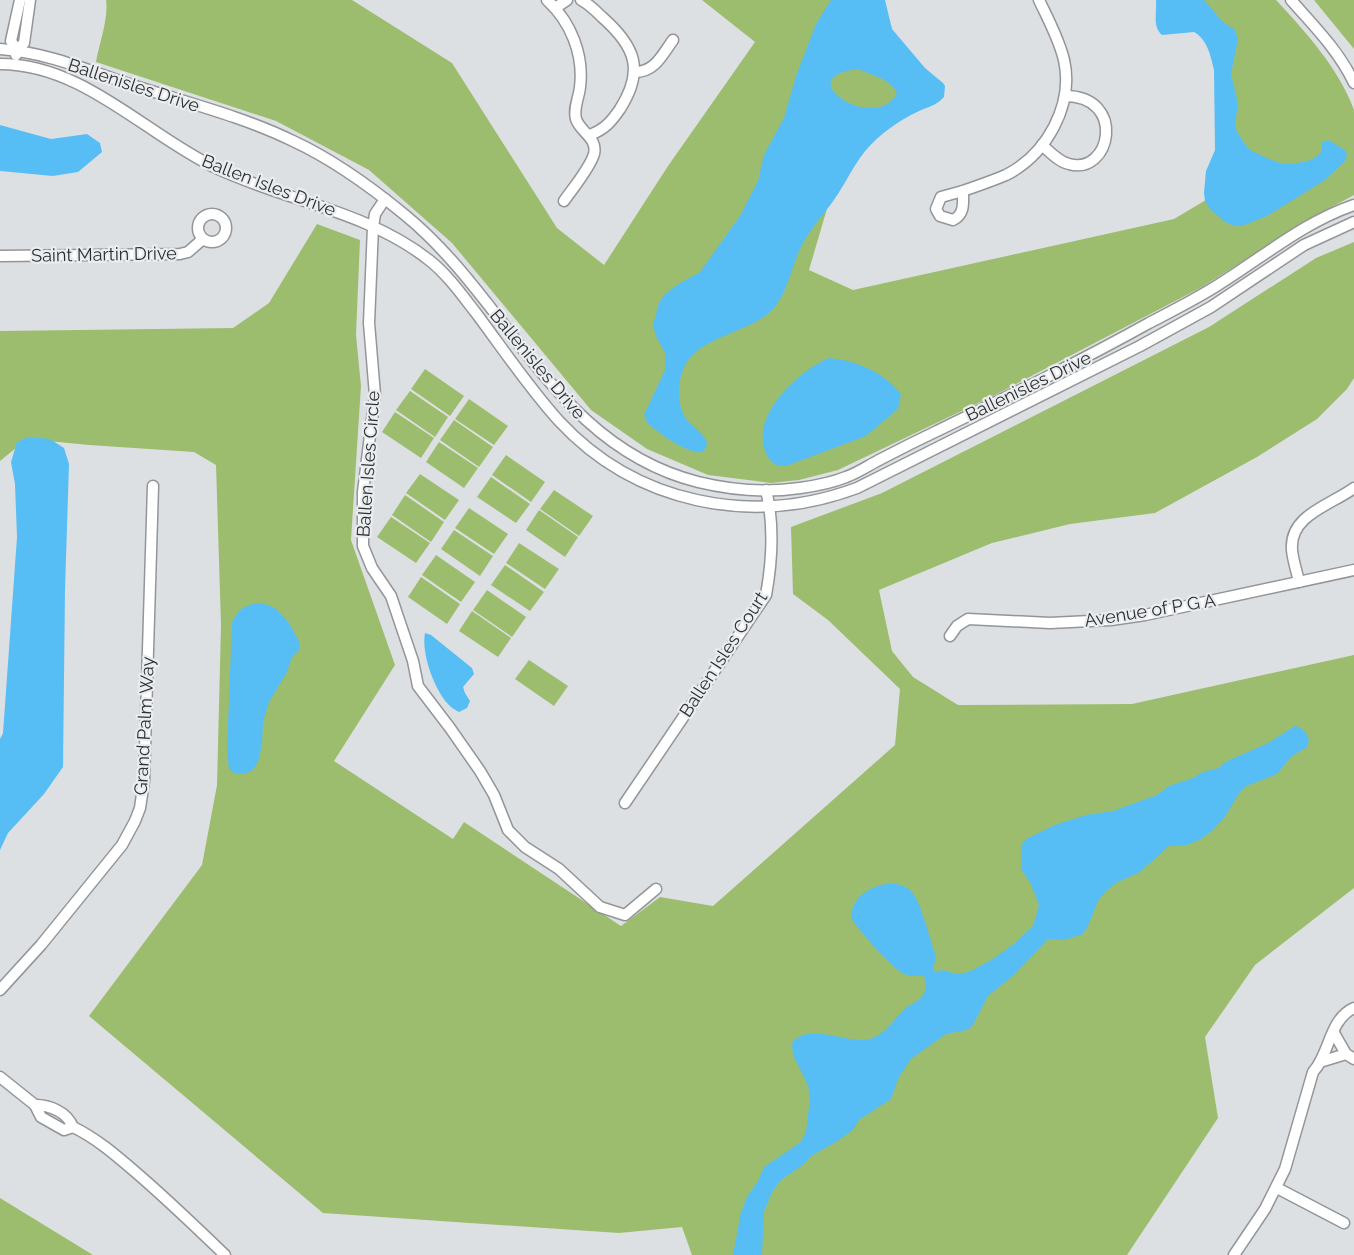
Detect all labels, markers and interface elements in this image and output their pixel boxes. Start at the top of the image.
street label: Ballenisles Drive [66,54,203,116]
street label: Ballen Isles Drive [199,150,339,220]
street label: Saint Martin Drive [31,242,177,266]
street label: Ballenisles Drive [486,305,590,424]
street label: Ballenisles Drive [962,346,1095,425]
street label: Ballen Isles Circle [352,390,384,538]
street label: Ballen Isles Court [675,587,771,721]
street label: Avenue of P G A [1083,589,1217,631]
street label: Grand Palm Way [130,656,158,796]

